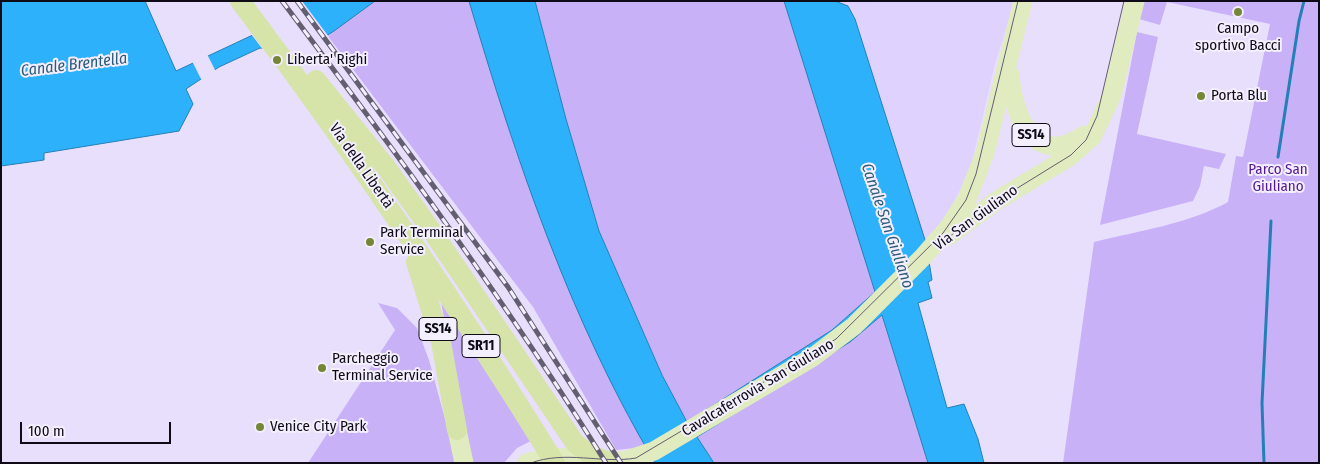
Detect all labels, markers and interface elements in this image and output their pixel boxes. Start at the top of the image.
marker: Campo sportivo Bacci [1232,6,1244,18]
place label: Campo sportivo Bacci [1195,20,1281,55]
water label: Canale Brentella [20,49,128,81]
place label: Liberta' Righi [287,51,367,69]
marker: Liberta' Righi [271,54,283,66]
place label: Porta Blu [1211,87,1267,105]
marker: Porta Blu [1195,90,1207,102]
street label: Via della Libertà [325,120,397,212]
road number: SS14 [1012,124,1050,146]
water label: Canale San Giuliano [857,161,917,291]
park label: Parco San Giuliano [1248,161,1308,196]
street label: Via San Giuliano [930,181,1022,255]
place label: Park Terminal Service [380,224,463,259]
marker: Park Terminal Service [364,236,376,248]
road number: SS14 [419,318,457,340]
road number: SR11 [462,334,500,358]
street label: Cavalcaferrovia San Giuliano [679,335,837,441]
place label: Parcheggio Terminal Service [332,350,433,385]
marker: Parcheggio Terminal Service [316,362,328,374]
scale bar [22,412,174,444]
place label: Venice City Park [270,418,367,436]
marker: Venice City Park [254,421,266,433]
text: 100 m [28,422,65,440]

